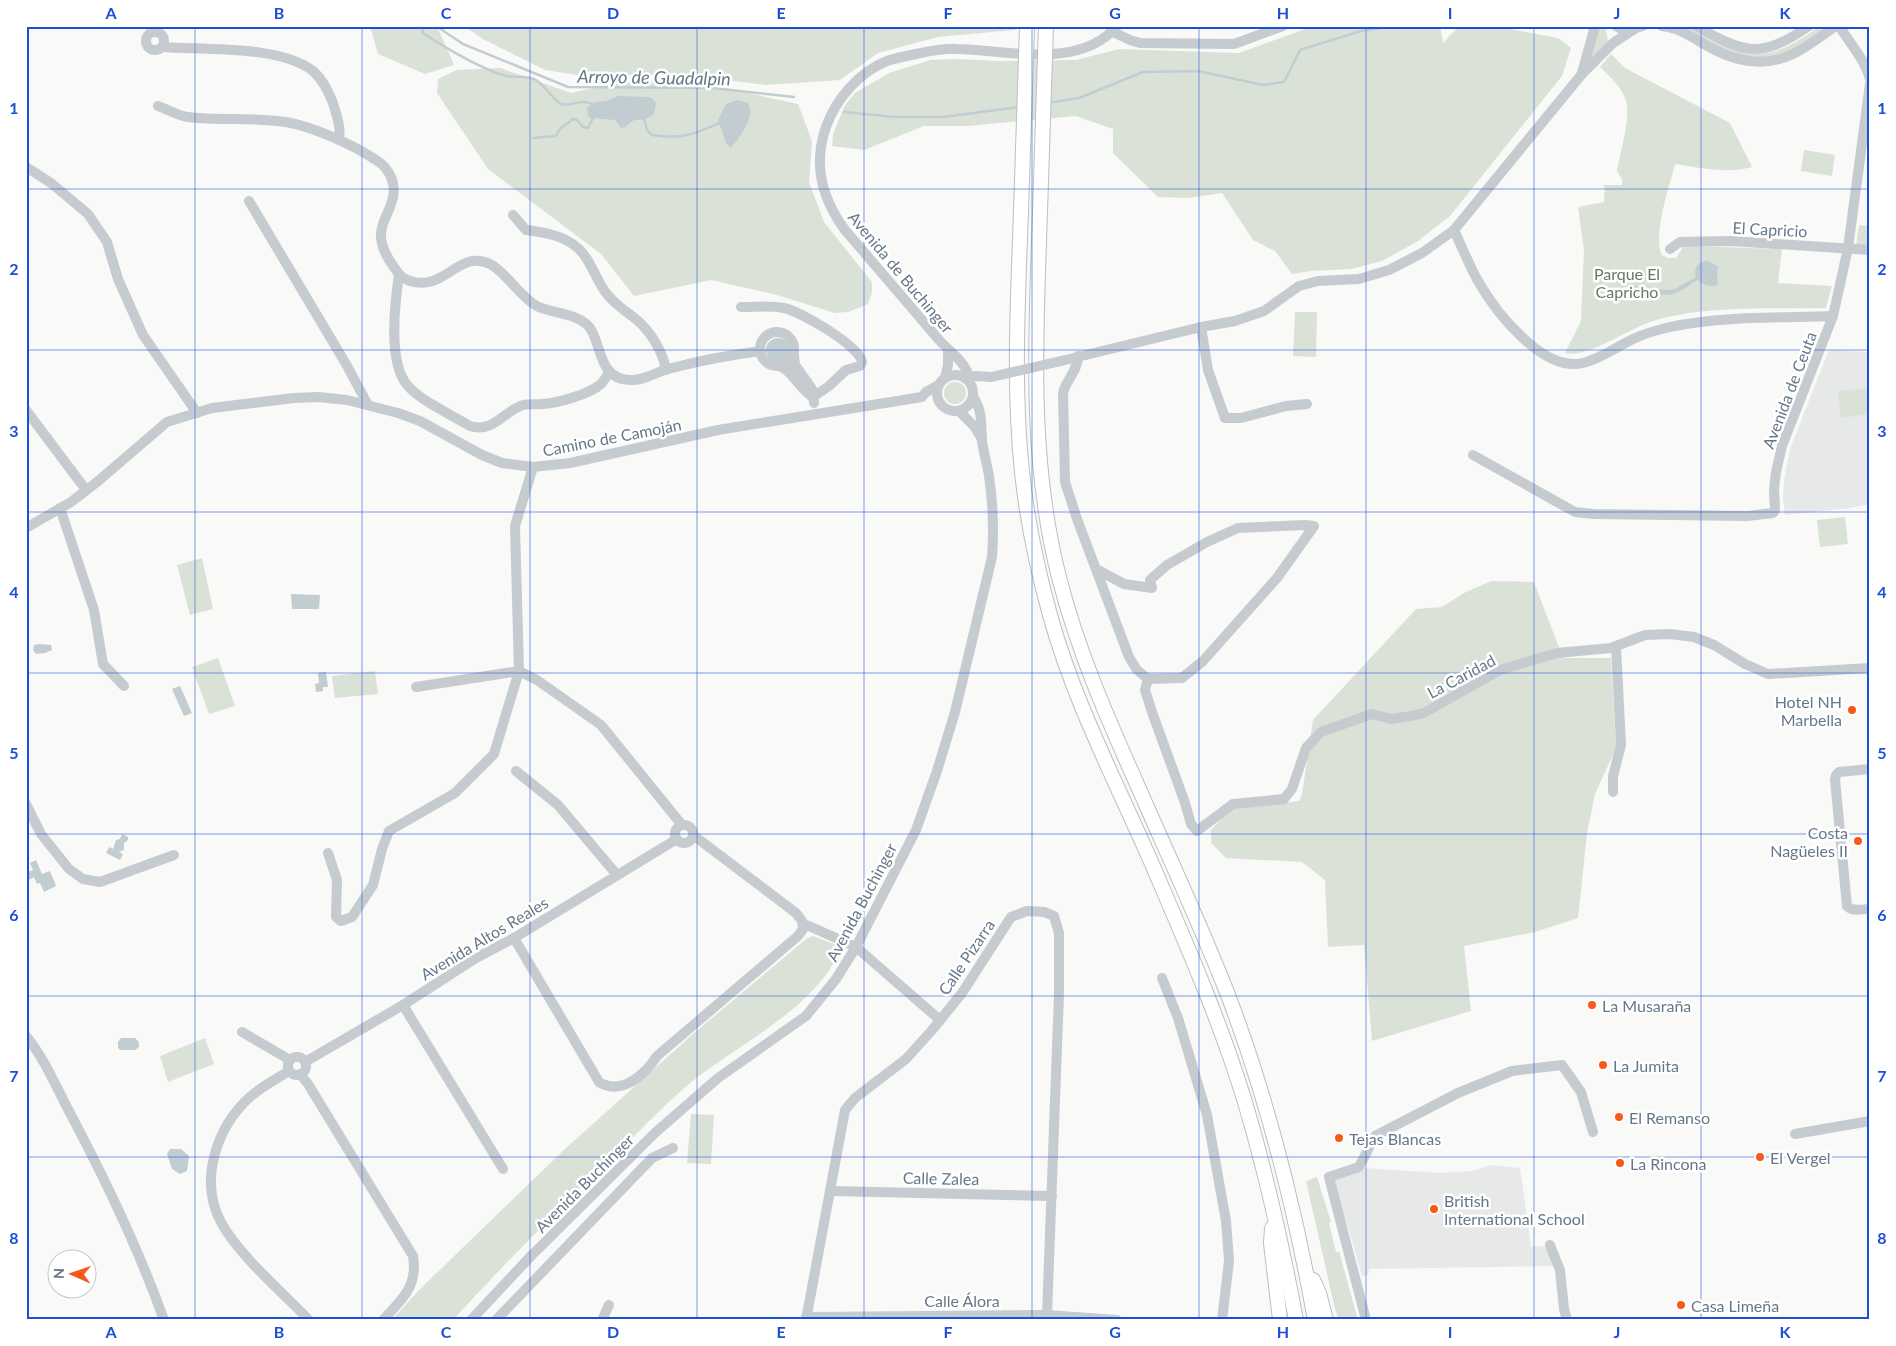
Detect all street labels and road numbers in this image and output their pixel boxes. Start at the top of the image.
street label: Avenida de Buchinger [845,207,958,337]
street label: El Capricio [1732,218,1808,240]
street label: Avenida de Ceuta [1758,329,1820,451]
street label: Camino de Camoján [541,414,683,460]
street label: La Caridad [1424,650,1498,702]
street label: Avenida Buchinger [822,839,900,964]
street label: Avenida Altos Reales [417,892,551,984]
street label: Calle Pizarra [934,916,998,998]
street label: Avenida Buchinger [531,1130,637,1236]
street label: Calle Zalea [903,1168,979,1188]
street label: Calle Álora [924,1291,1000,1310]

